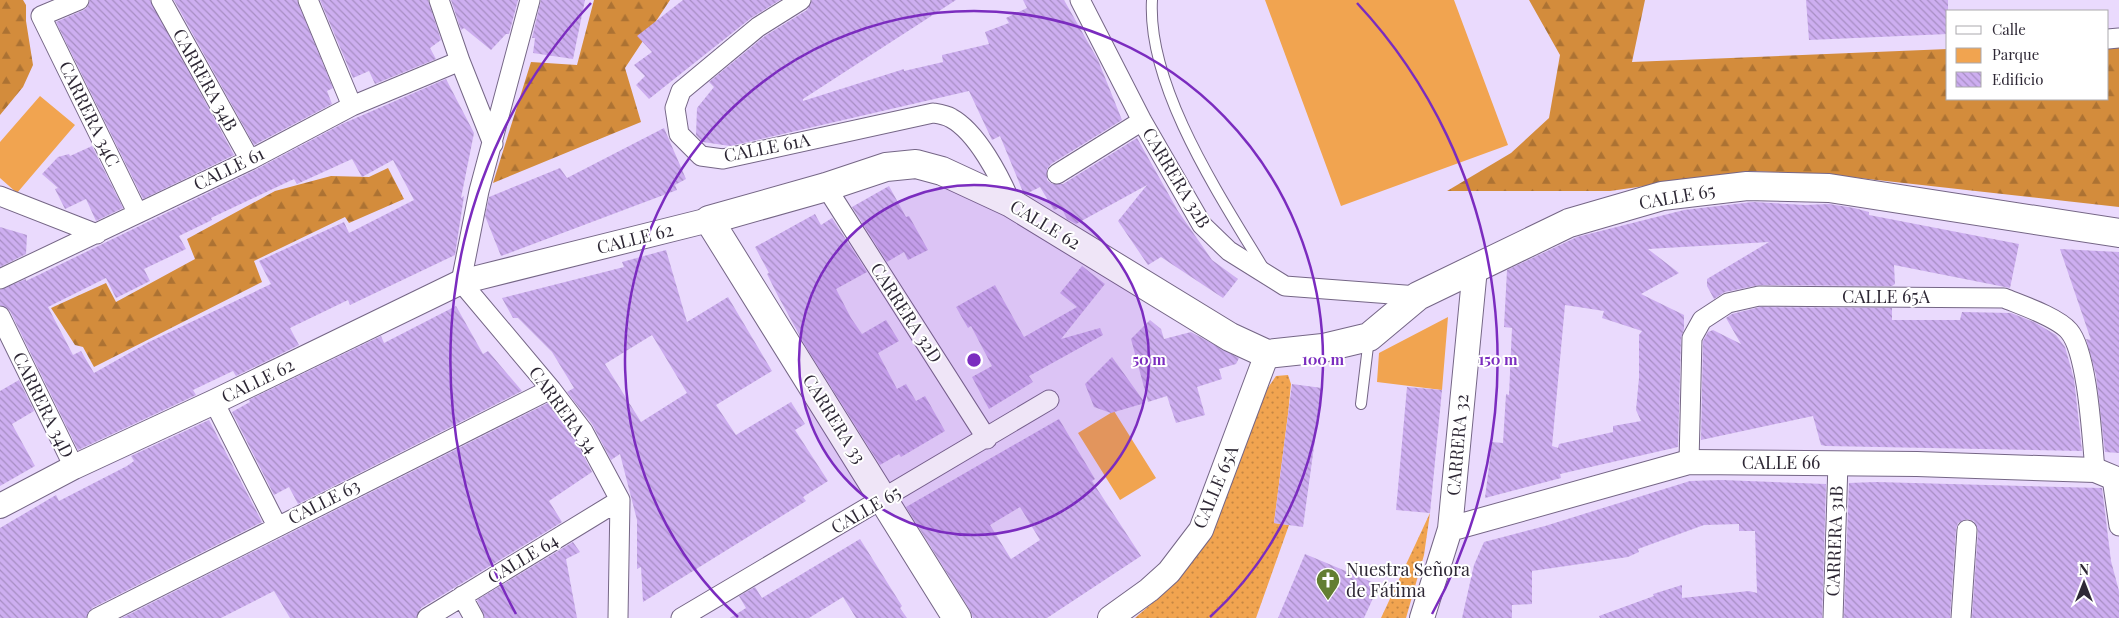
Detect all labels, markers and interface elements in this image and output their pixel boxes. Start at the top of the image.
legend [1946,10,2109,100]
text: Calle [1992,19,2026,39]
street label: CARRERA 34B [168,24,244,135]
text: Parque [1992,44,2039,64]
street label: CARRERA 34C [54,57,126,170]
text: Edificio [1992,69,2043,89]
street label: CARRERA 32B [1137,123,1216,232]
street label: CALLE 61A [722,127,813,167]
street label: CALLE 61 [189,141,268,196]
street label: CALLE 65 [1637,178,1717,214]
street label: CALLE 62 [1006,194,1085,254]
street label: CALLE 62 [594,217,675,259]
street label: CARRERA 32D [865,258,948,367]
street label: CALLE 65A [1842,284,1931,308]
street label: CARRERA 34D [8,348,80,462]
text: 50 m [1132,349,1166,369]
text: 100 m [1302,349,1345,369]
text: 150 m [1478,349,1518,369]
centre of rings [965,351,983,369]
street label: CALLE 62 [217,352,298,408]
street label: CARRERA 34 [524,361,604,458]
street label: CARRERA 33 [798,369,872,468]
street label: CARRERA 32 [1441,393,1473,497]
street label: CALLE 65A [1187,441,1244,532]
street label: CALLE 66 [1742,450,1820,474]
street label: CALLE 63 [284,473,363,529]
street label: CALLE 65 [826,480,905,539]
street label: CARRERA 31B [1820,485,1848,597]
street label: CALLE 64 [483,528,562,589]
place label: Nuestra Señora de Fátima [1346,557,1470,602]
north arrow [2059,558,2109,608]
text: N [2079,560,2089,579]
church icon: Nuestra Señora de Fátima [1315,567,1341,601]

